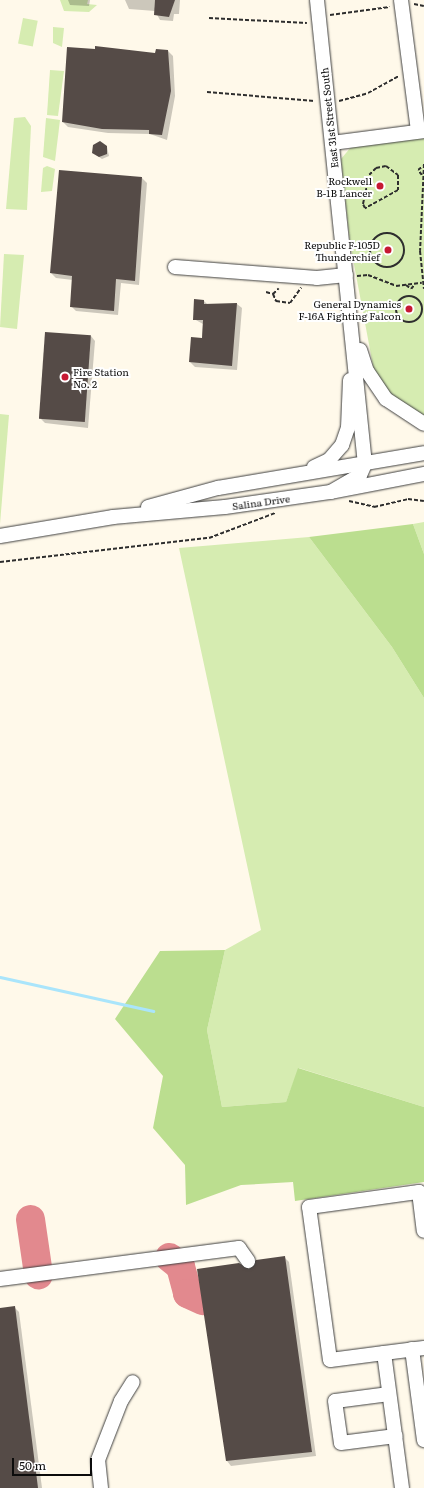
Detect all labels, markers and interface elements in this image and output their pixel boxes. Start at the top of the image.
street label: East 31st Street South [318,67,340,169]
place label: Rockwell B-1B Lancer [316,174,372,198]
marker: Rockwell B-1B Lancer [375,181,385,191]
place label: Republic F-105D Thunderchief [304,238,380,262]
marker: Republic F-105D Thunderchief [383,245,393,255]
place label: General Dynamics F-16A Fighting Falcon [298,297,401,320]
marker: General Dynamics F-16A Fighting Falcon [404,304,414,314]
place label: Fire Station No. 2 [73,365,129,388]
marker: Fire Station No. 2 [60,372,70,382]
street label: Salina Drive [231,492,291,512]
scale bar [14,1450,94,1476]
text: 50 m [19,1456,46,1474]

